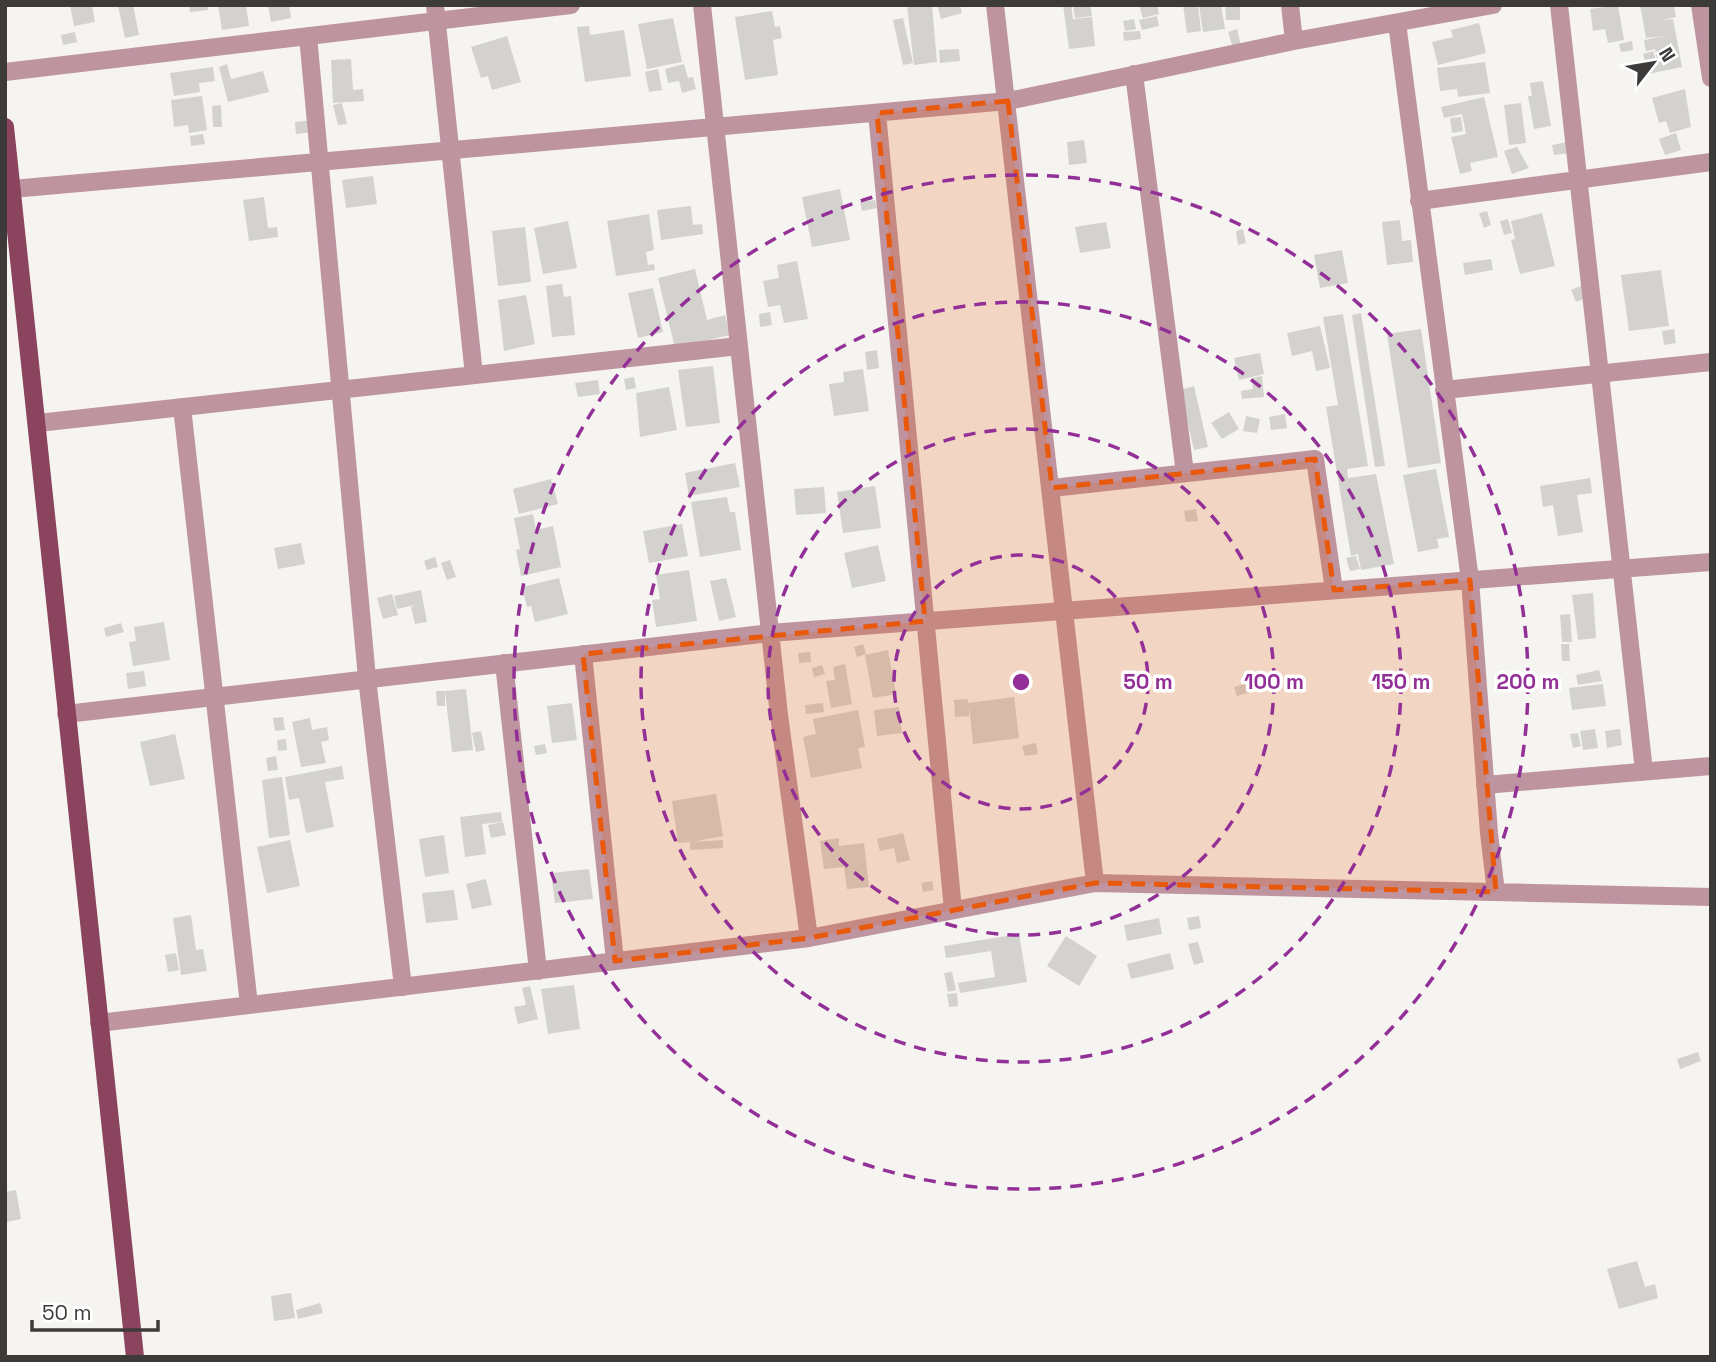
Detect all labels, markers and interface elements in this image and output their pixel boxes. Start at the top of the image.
north arrow [1618,28,1688,98]
text: N [1653,43,1681,66]
text: 50 m [1123,668,1173,695]
text: 100 m [1244,668,1304,695]
text: 150 m [1372,668,1430,695]
text: 200 m [1497,668,1559,695]
centre of rings [1009,670,1033,694]
scale bar [32,1288,158,1332]
text: 50 m [42,1299,92,1326]

